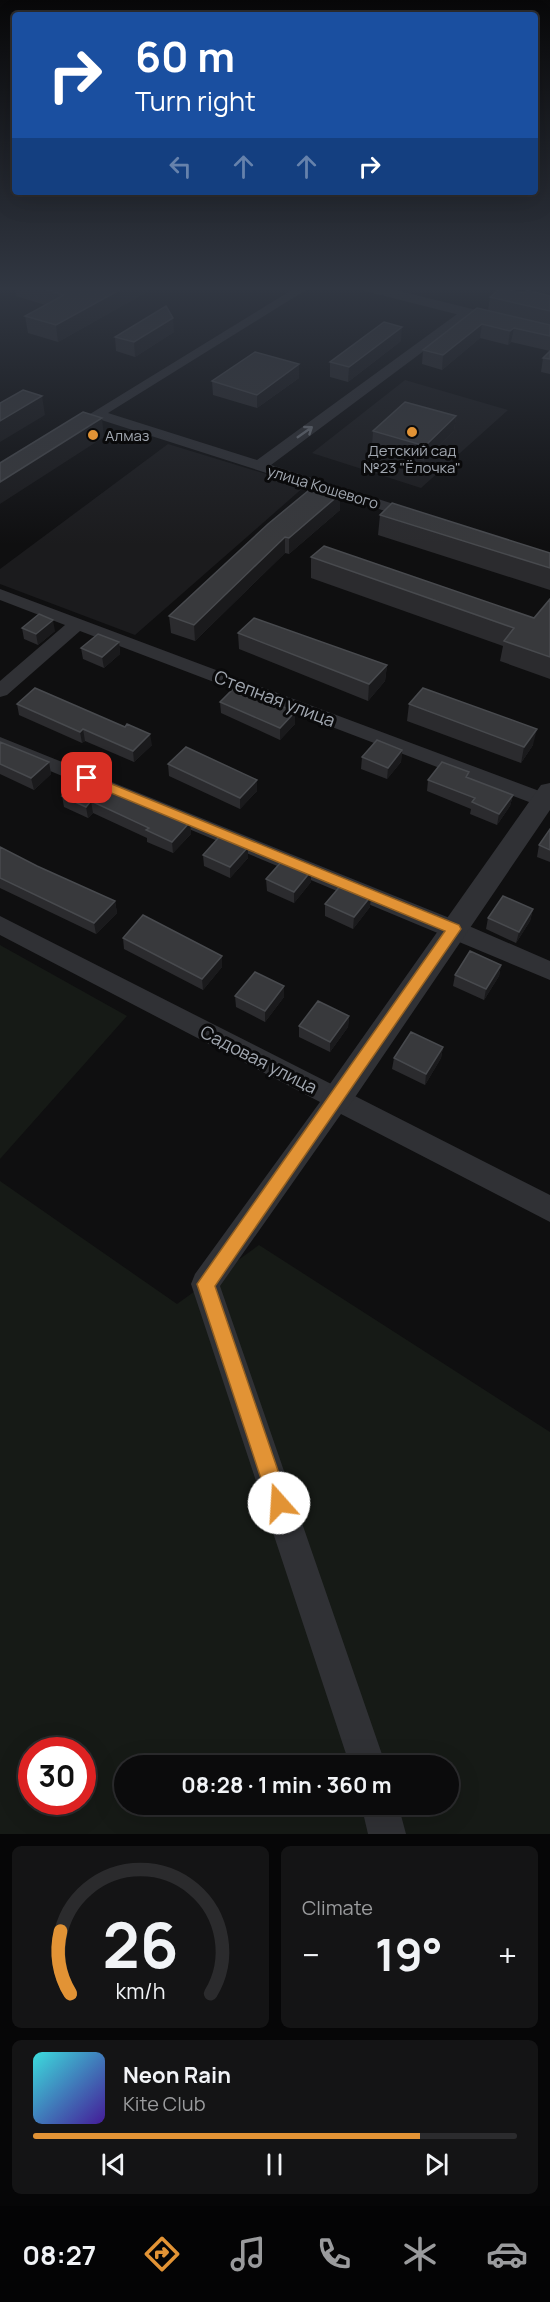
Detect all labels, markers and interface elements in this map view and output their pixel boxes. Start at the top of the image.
text: 60 m [135,27,235,85]
icon: right [36,36,114,114]
text: Turn right [135,82,256,119]
icon: left [164,150,197,183]
icon: ahead [227,150,260,183]
icon: ahead [290,150,323,183]
icon: right [353,150,386,183]
place label: Алмаз [105,425,149,446]
marker: Детский сад №23 "Ёлочка" [405,425,419,439]
one-way arrow [297,426,313,438]
marker: Алмаз [86,428,100,442]
place label: Детский сад №23 "Ёлочка" [363,440,461,478]
street label: улица Кошевого [265,460,381,514]
street label: Степная улица [211,664,339,732]
pin [61,752,112,803]
icon: arrive [70,761,103,794]
street label: Садовая улица [196,1019,322,1099]
position arrow [247,1471,311,1535]
speed limit sign: 30 [18,1737,96,1815]
text: 08:28 · 1 min · 360 m [181,1770,392,1800]
text: Climate [302,1894,373,1921]
text: 26 [103,1901,178,1987]
text: 19° [375,1923,443,1985]
text: − [302,1932,320,1977]
text: + [498,1932,517,1977]
text: km/h [116,1976,165,2005]
text: Neon Rain [123,2060,231,2090]
text: Kite Club [123,2090,206,2117]
icon: previous [97,2148,130,2181]
icon: pause [258,2148,291,2181]
icon: next [420,2148,453,2181]
icon: directions [141,2233,183,2275]
icon: music [227,2233,269,2275]
icon: phone [313,2233,355,2275]
icon: climate [399,2233,441,2275]
icon: car [486,2233,528,2275]
text: 08:27 [22,2236,96,2273]

